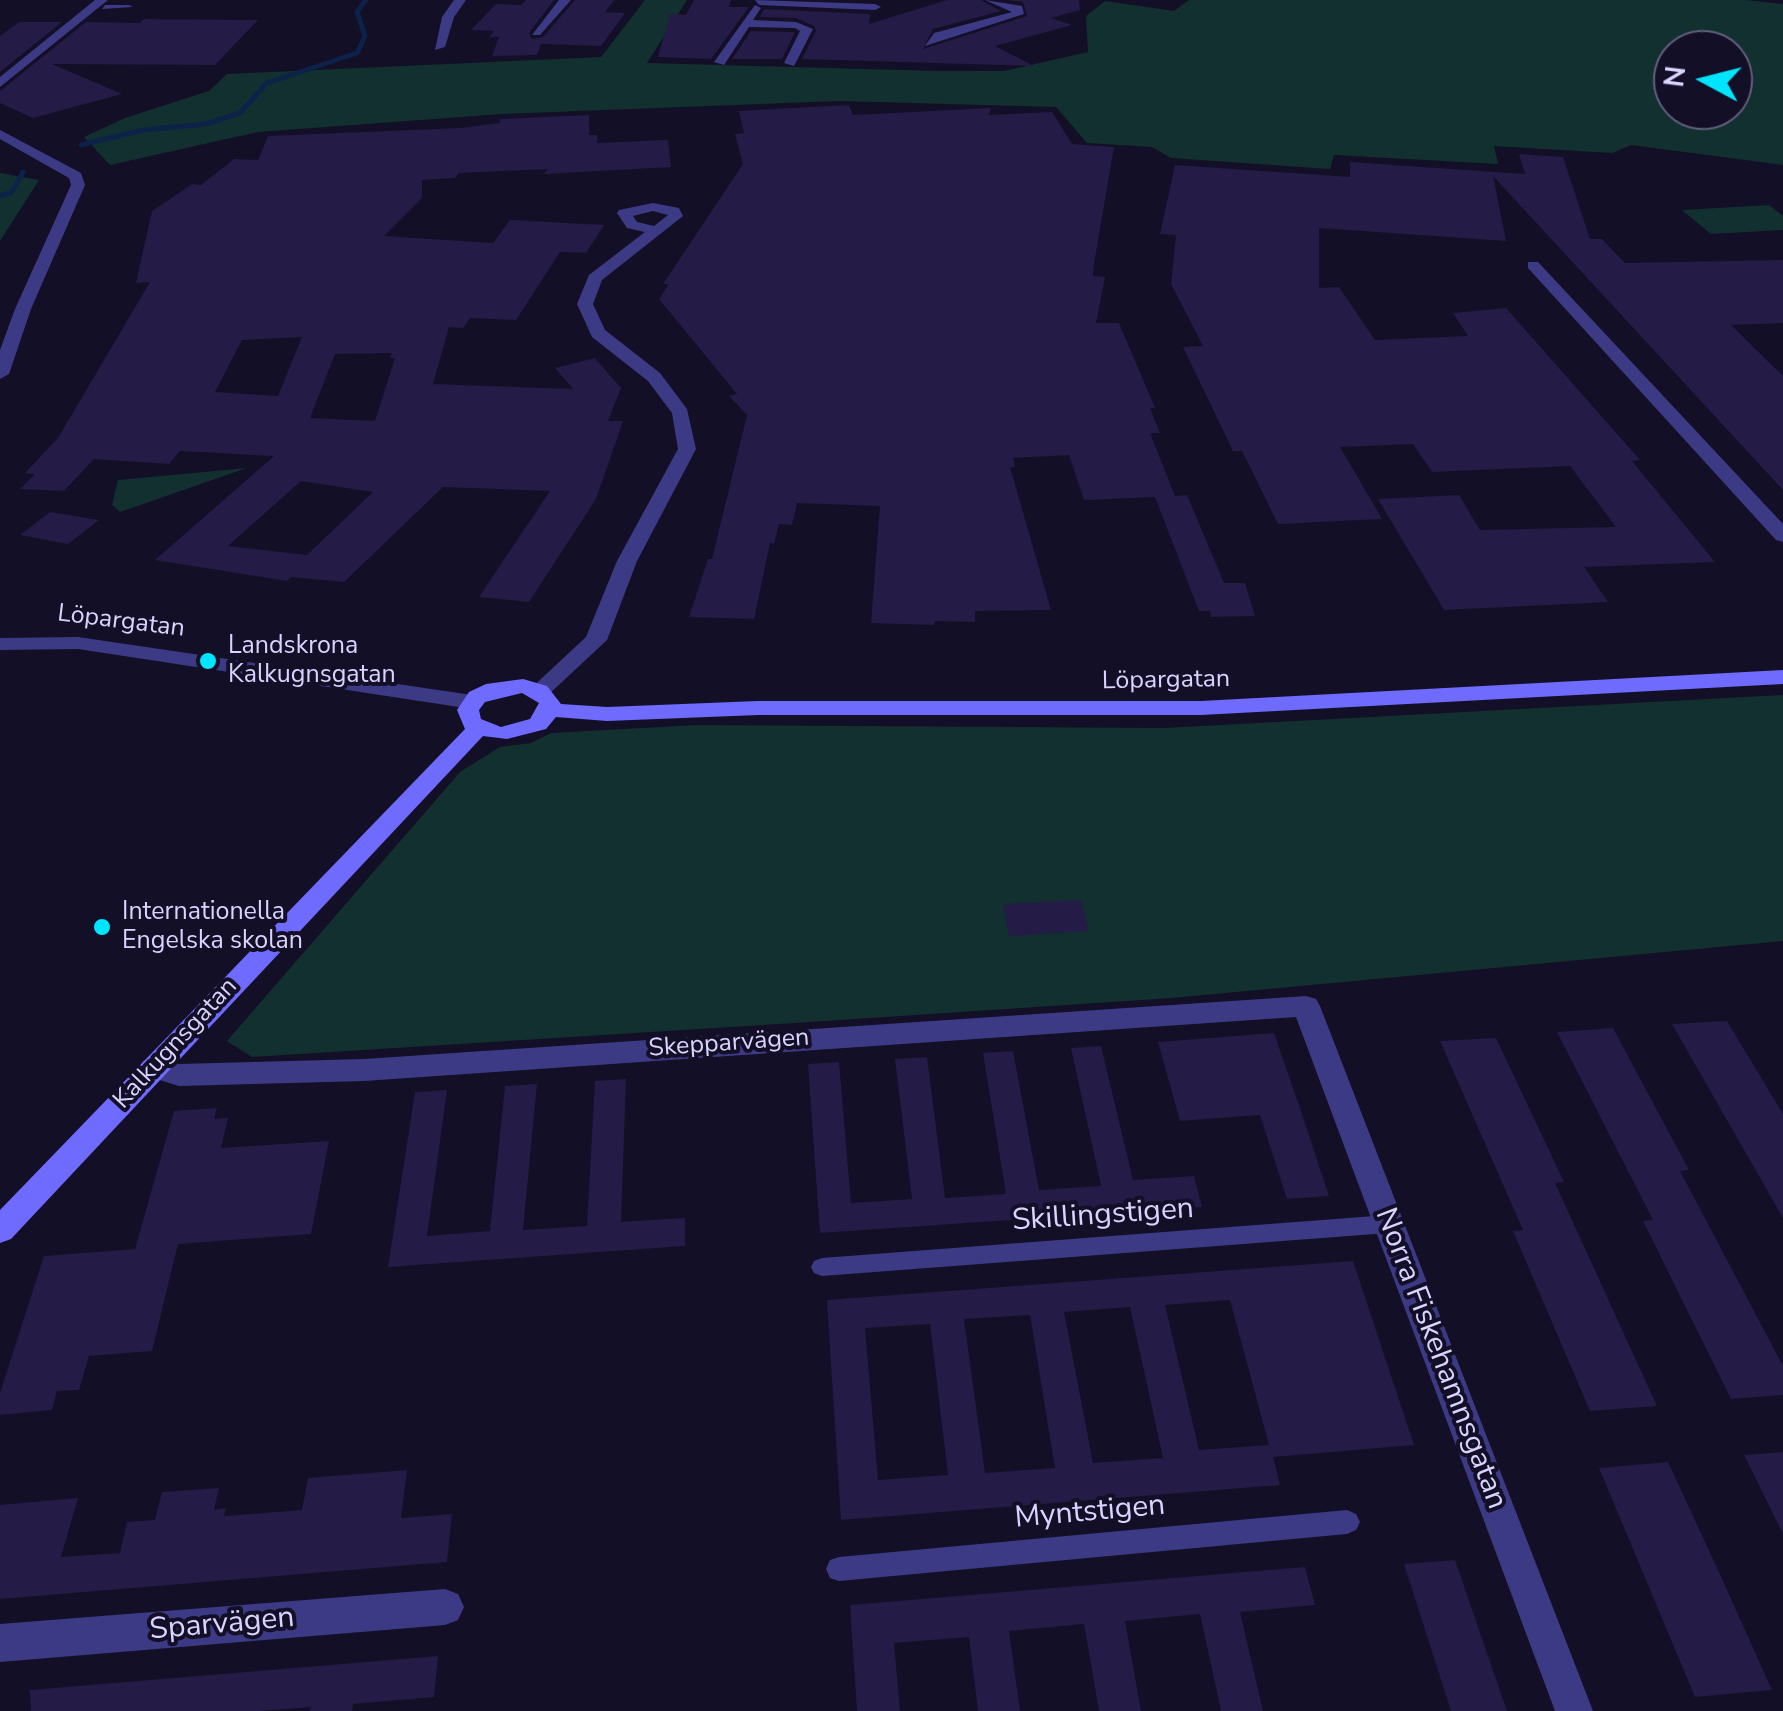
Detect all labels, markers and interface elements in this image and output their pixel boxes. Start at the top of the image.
north arrow [1653,30,1753,130]
text: N [1655,64,1695,89]
street label: Löpargatan [56,599,186,645]
place label: Landskrona Kalkugnsgatan [228,632,396,691]
marker: Landskrona Kalkugnsgatan [197,650,219,672]
street label: Löpargatan [1102,665,1230,697]
place label: Internationella Engelska skolan [122,898,303,957]
marker: Internationella Engelska skolan [91,916,113,938]
street label: Kalkugnsgatan [108,972,244,1116]
street label: Skepparvägen [648,1023,810,1065]
street label: Skillingstigen [1011,1192,1195,1240]
street label: Norra Fiskehamnsgatan [1366,1204,1514,1514]
street label: Myntstigen [1013,1488,1167,1538]
street label: Sparvägen [148,1601,296,1649]

